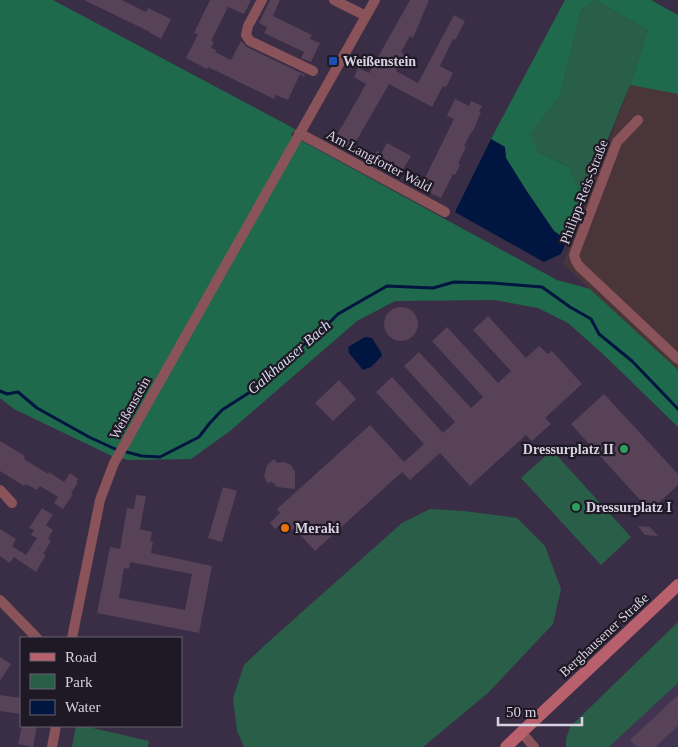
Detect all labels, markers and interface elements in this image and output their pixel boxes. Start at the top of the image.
place label: Weißenstein [343,54,416,69]
marker: Weißenstein [327,55,339,67]
street label: Am Langforter Wald [324,127,434,195]
street label: Philipp-Reis-Straße [557,138,611,246]
water label: Galkhauser Bach [244,317,334,397]
street label: Weißenstein [107,374,153,442]
place label: Dressurplatz II [523,442,614,457]
marker: Dressurplatz II [618,443,630,455]
place label: Dressurplatz I [586,500,672,515]
marker: Dressurplatz I [570,501,582,513]
place label: Meraki [295,521,339,536]
marker: Meraki [279,522,291,534]
street label: Berghausener Straße [556,590,652,680]
legend [20,637,182,727]
text: Road [65,649,97,665]
text: Park [65,674,93,690]
scale bar [498,694,582,726]
text: Water [65,699,100,715]
text: 50 m [506,704,537,720]

